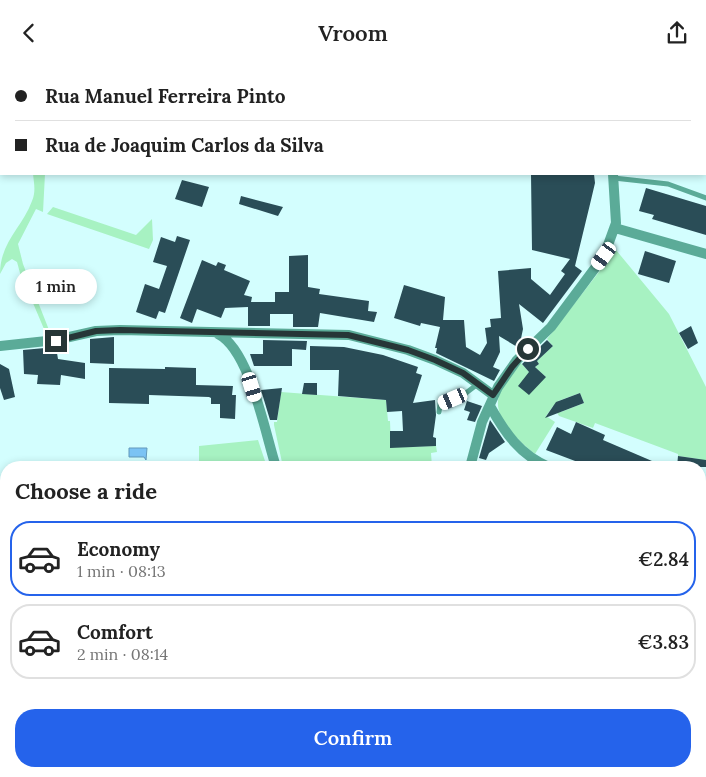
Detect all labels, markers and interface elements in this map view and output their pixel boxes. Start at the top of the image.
icon: back [15,19,43,47]
text: Vroom [318,19,388,47]
icon: share [663,19,691,47]
text: Rua Manuel Ferreira Pinto [45,84,286,108]
text: Rua de Joaquim Carlos da Silva [45,133,324,157]
car [589,239,618,273]
callout: 1 min [15,269,97,303]
text: 1 min [36,276,76,296]
route end [45,330,67,352]
route start [517,338,539,360]
car [240,370,263,404]
car [436,386,469,412]
text: Choose a ride [15,477,157,505]
icon: car [17,536,62,581]
text: Economy [77,537,160,561]
text: €2.84 [638,547,689,571]
text: 1 min · 08:13 [77,561,166,581]
icon: car [17,619,62,664]
text: Comfort [77,620,153,644]
text: €3.83 [637,630,689,654]
text: 2 min · 08:14 [77,644,168,664]
button: Confirm [15,709,691,767]

